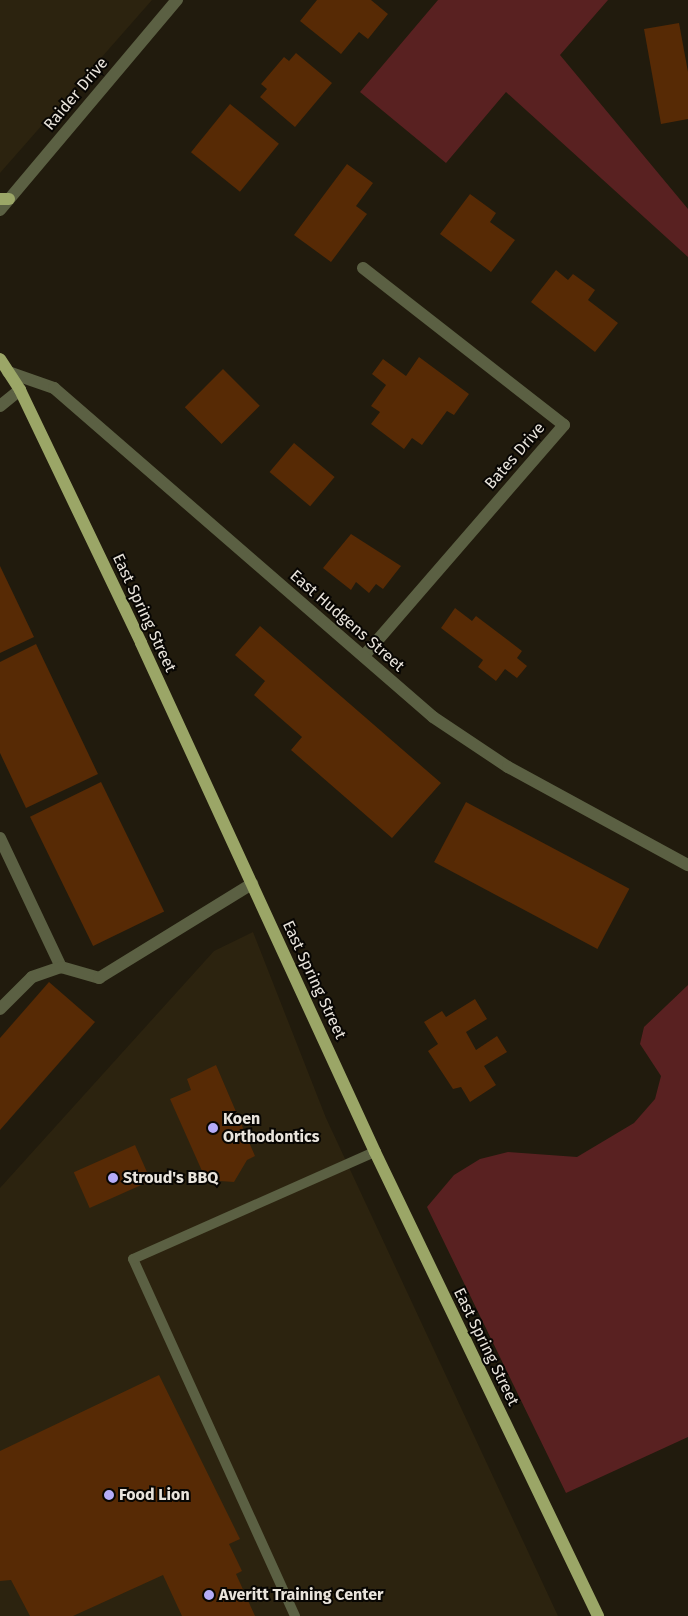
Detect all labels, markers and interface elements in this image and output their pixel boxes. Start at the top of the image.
street label: Raider Drive [40,54,112,134]
street label: Bates Drive [481,419,549,493]
street label: East Spring Street [108,551,180,675]
street label: East Hudgens Street [286,566,408,676]
street label: East Spring Street [278,918,350,1042]
place label: Koen Orthodontics [223,1109,319,1147]
marker: Koen Orthodontics [207,1122,219,1134]
place label: Stroud's BBQ [123,1168,218,1188]
marker: Stroud's BBQ [107,1172,119,1184]
street label: East Spring Street [449,1285,523,1409]
place label: Food Lion [119,1485,190,1505]
marker: Food Lion [103,1489,115,1501]
place label: Averitt Training Center [219,1585,383,1605]
marker: Averitt Training Center [203,1589,215,1601]

